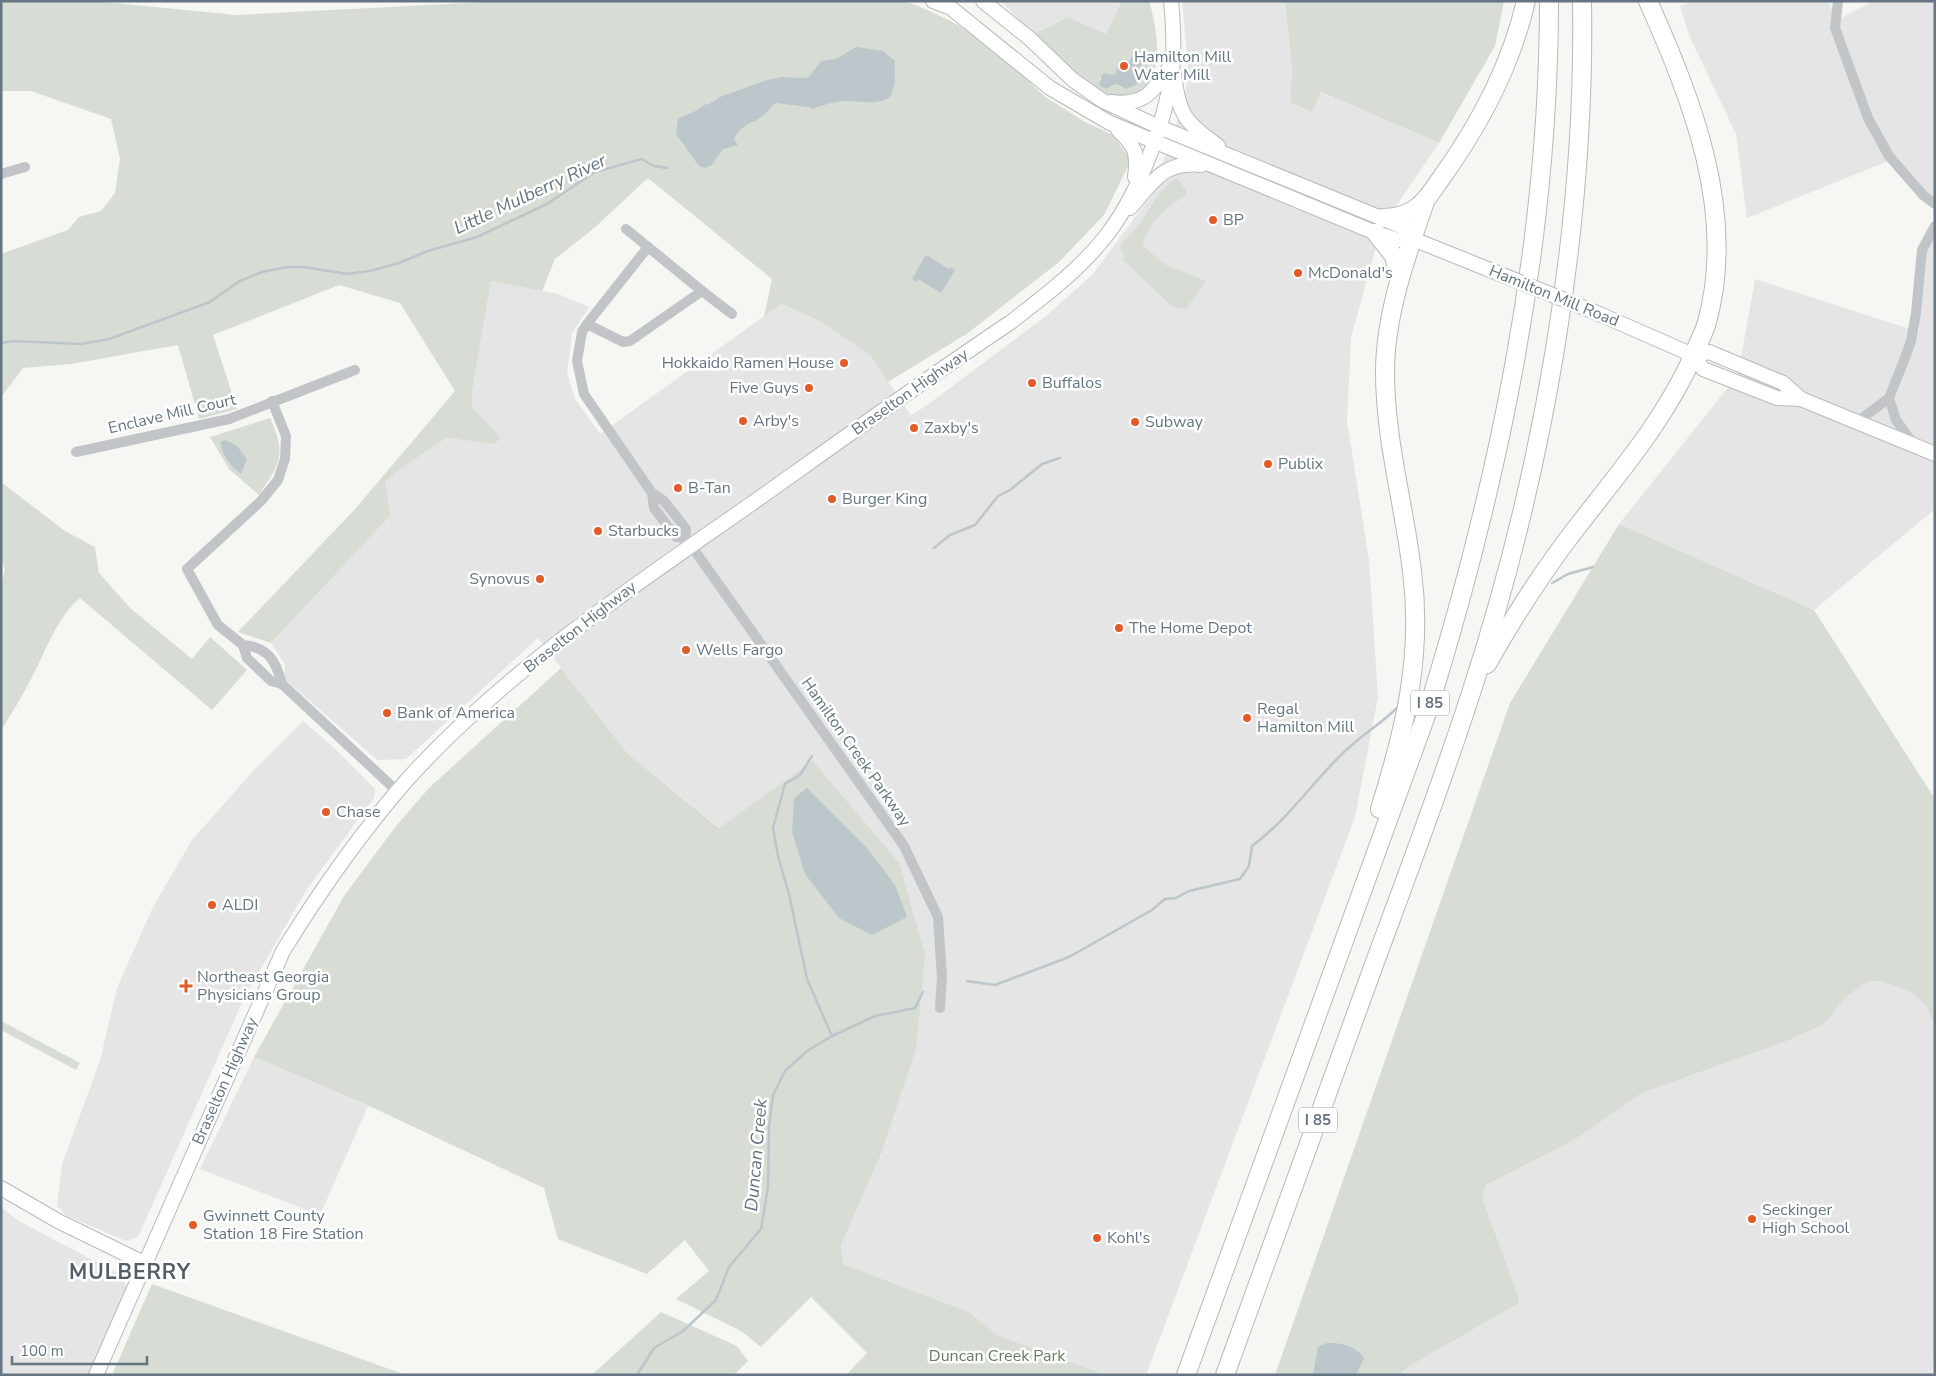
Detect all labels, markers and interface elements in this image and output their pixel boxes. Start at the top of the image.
place label: Hamilton Mill Water Mill [1134,46,1231,86]
marker: Hamilton Mill Water Mill [1118,60,1130,72]
water label: Little Mulberry River [450,148,610,240]
place label: BP [1223,209,1244,231]
marker: BP [1207,214,1219,226]
street label: Hamilton Mill Road [1486,260,1622,332]
place label: McDonald's [1308,262,1393,284]
marker: McDonald's [1292,267,1304,279]
street label: Braselton Highway [847,343,973,440]
place label: Hokkaido Ramen House [662,352,834,374]
marker: Hokkaido Ramen House [838,357,850,369]
place label: Buffalos [1042,372,1102,394]
place label: Five Guys [729,377,799,399]
marker: Buffalos [1026,377,1038,389]
marker: Five Guys [803,382,815,394]
street label: Enclave Mill Court [106,389,238,439]
place label: Arby's [753,410,799,432]
place label: Subway [1145,411,1204,433]
marker: Arby's [737,415,749,427]
marker: Subway [1129,416,1141,428]
place label: Zaxby's [924,417,979,439]
marker: Zaxby's [908,422,920,434]
place label: Publix [1278,453,1324,475]
marker: Publix [1262,458,1274,470]
place label: B-Tan [688,477,731,499]
marker: B-Tan [672,482,684,494]
place label: Burger King [842,488,927,510]
marker: Burger King [826,493,838,505]
place label: Starbucks [608,520,679,542]
marker: Starbucks [592,525,604,537]
place label: Synovus [469,568,530,590]
marker: Synovus [534,573,546,585]
street label: Braselton Highway [519,576,642,678]
place label: The Home Depot [1129,617,1252,639]
marker: The Home Depot [1113,622,1125,634]
place label: Wells Fargo [696,639,783,661]
marker: Wells Fargo [680,644,692,656]
street label: Hamilton Creek Parkway [796,673,916,832]
road number: I 85 [1411,690,1449,716]
place label: Regal Hamilton Mill [1257,698,1354,738]
place label: Bank of America [397,702,515,724]
marker: Bank of America [381,707,393,719]
marker: Regal Hamilton Mill [1241,712,1253,724]
place label: Chase [336,801,381,823]
marker: Chase [320,806,332,818]
place label: ALDI [222,894,258,916]
marker: ALDI [206,899,218,911]
place label: Northeast Georgia Physicians Group [197,966,329,1006]
marker: Northeast Georgia Physicians Group [179,979,193,993]
street label: Braselton Highway [187,1013,263,1148]
water label: Duncan Creek [739,1097,773,1212]
road number: I 85 [1299,1108,1337,1132]
place label: Seckinger High School [1762,1199,1850,1239]
place label: Gwinnett County Station 18 Fire Station [203,1205,364,1245]
marker: Seckinger High School [1746,1213,1758,1225]
marker: Gwinnett County Station 18 Fire Station [187,1219,199,1231]
place label: Kohl's [1107,1227,1150,1249]
marker: Kohl's [1091,1232,1103,1244]
district label: MULBERRY [69,1258,191,1286]
scale bar [12,1334,148,1366]
text: 100 m [20,1341,64,1361]
park label: Duncan Creek Park [929,1345,1066,1367]

